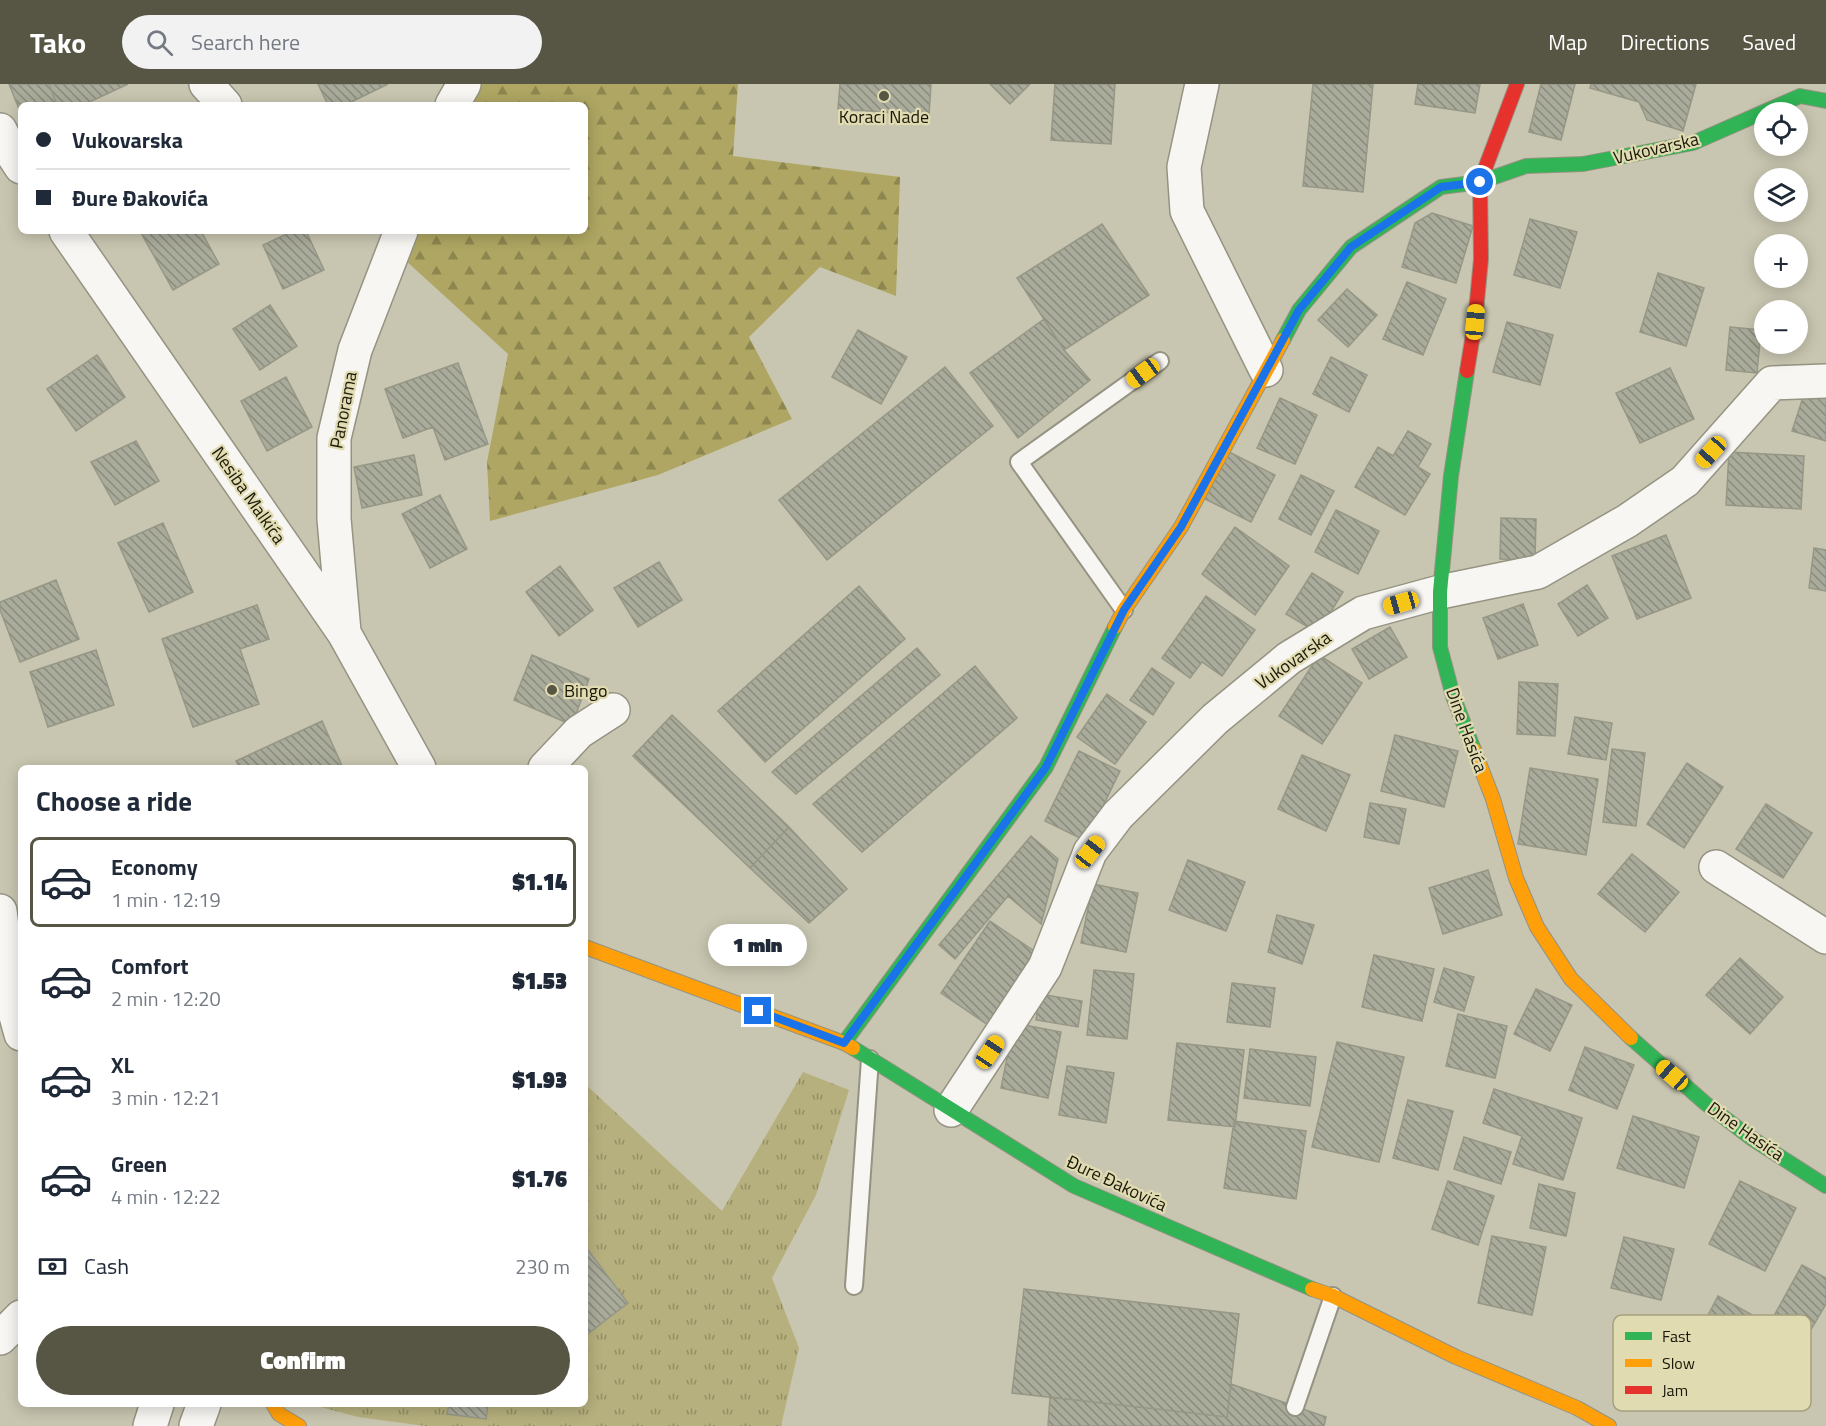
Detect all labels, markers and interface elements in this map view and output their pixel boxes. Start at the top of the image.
search box [122,15,542,69]
text: Tako [30,21,86,64]
text: Search here [191,25,300,59]
icon: search [143,26,176,59]
text: Map [1548,26,1588,58]
text: Directions [1621,26,1710,58]
text: Saved [1743,26,1796,58]
marker: Koraci Nade [877,89,891,103]
map controls [1754,102,1808,354]
button: locate [1754,102,1808,156]
place label: Koraci Nade [839,103,929,130]
text: Vukovarska [72,123,183,157]
street label: Vukovarska [1611,125,1701,171]
route start [1466,168,1493,195]
button: layers [1754,168,1808,222]
text: Đure Đakovića [72,181,208,215]
button: + [1754,234,1808,288]
button: − [1754,300,1808,354]
car [1464,303,1486,341]
car [1123,355,1163,391]
street label: Panorama [322,369,364,451]
car [1692,433,1730,471]
street label: Nesiba Malkića [205,441,293,549]
car [1381,589,1421,617]
street label: Vukovarska [1250,624,1336,696]
place label: Bingo [564,677,607,704]
marker: Bingo [545,683,559,697]
street label: Dine Hasića [1439,684,1495,776]
text: Choose a ride [36,780,192,821]
car [1072,832,1108,872]
text: Economy [111,850,198,884]
icon: car [39,855,93,909]
text: $1.14 [512,865,567,899]
text: 1 min · 12:19 [111,884,221,915]
callout: 1 min [708,924,807,966]
text: 1 min [733,929,782,960]
text: Comfort [111,949,189,983]
icon: car [39,954,93,1008]
text: $1.53 [512,964,567,998]
text: 2 min · 12:20 [111,983,221,1014]
route end [744,997,771,1024]
car [972,1032,1008,1072]
text: XL [111,1048,134,1082]
icon: car [39,1053,93,1107]
car [1653,1056,1691,1094]
text: $1.93 [512,1063,567,1097]
text: 3 min · 12:21 [111,1082,221,1113]
street label: Dine Hasića [1702,1095,1790,1167]
text: Green [111,1147,167,1181]
street label: Đure Đakovića [1062,1148,1172,1218]
icon: car [39,1152,93,1206]
text: $1.76 [512,1162,567,1196]
text: 4 min · 12:22 [111,1181,221,1212]
text: Cash [84,1249,129,1283]
icon: cash [36,1250,69,1283]
text: 230 m [515,1251,570,1282]
legend [1613,1315,1811,1411]
text: Fast [1662,1324,1691,1348]
button: Confirm [36,1326,570,1395]
text: Slow [1662,1351,1695,1375]
text: Jam [1662,1378,1688,1402]

